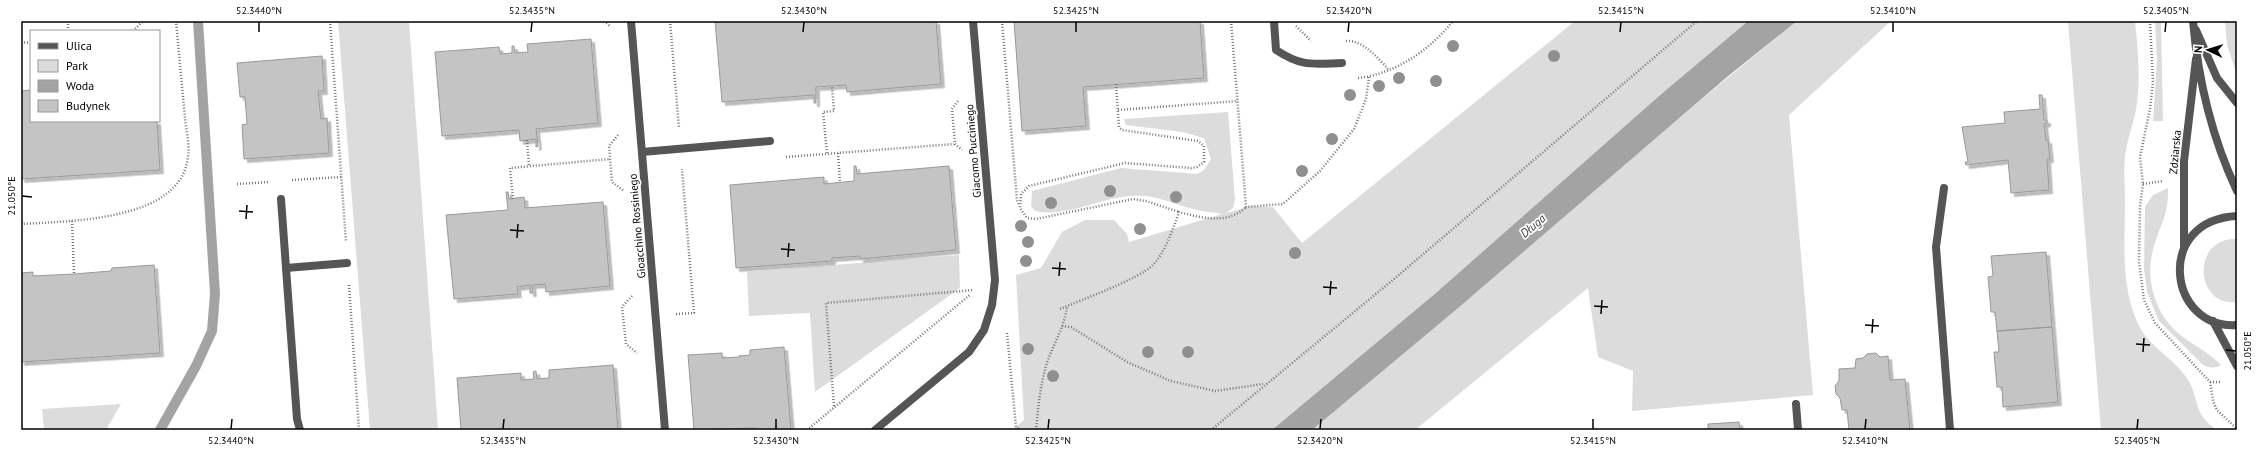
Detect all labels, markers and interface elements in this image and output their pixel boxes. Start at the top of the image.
text: 52.3440°N [236,4,282,17]
text: 52.3435°N [509,4,555,17]
text: 52.3430°N [781,4,827,17]
text: 52.3425°N [1053,4,1099,17]
text: 52.3420°N [1326,4,1372,17]
text: 52.3415°N [1598,4,1644,17]
text: 52.3410°N [1870,4,1916,17]
text: 52.3405°N [2143,4,2189,17]
legend [30,30,160,122]
north arrow [2188,30,2228,70]
text: Ulica [66,38,92,53]
text: N [2191,45,2205,53]
text: Park [66,58,88,73]
text: Woda [66,78,94,93]
text: Budynek [66,98,110,113]
street label: Giacomo Pucciniego [962,103,984,198]
street label: Zdziarska [2166,129,2184,175]
street label: Gioacchino Rossiniego [625,173,649,279]
text: 21.050°E [5,177,18,216]
water label: Długa [1517,211,1549,241]
text: 21.050°E [2241,332,2254,371]
text: 52.3440°N [208,434,254,447]
text: 52.3435°N [480,434,526,447]
text: 52.3430°N [753,434,799,447]
text: 52.3425°N [1025,434,1071,447]
text: 52.3420°N [1297,434,1343,447]
text: 52.3415°N [1570,434,1616,447]
text: 52.3410°N [1842,434,1888,447]
text: 52.3405°N [2114,434,2160,447]

